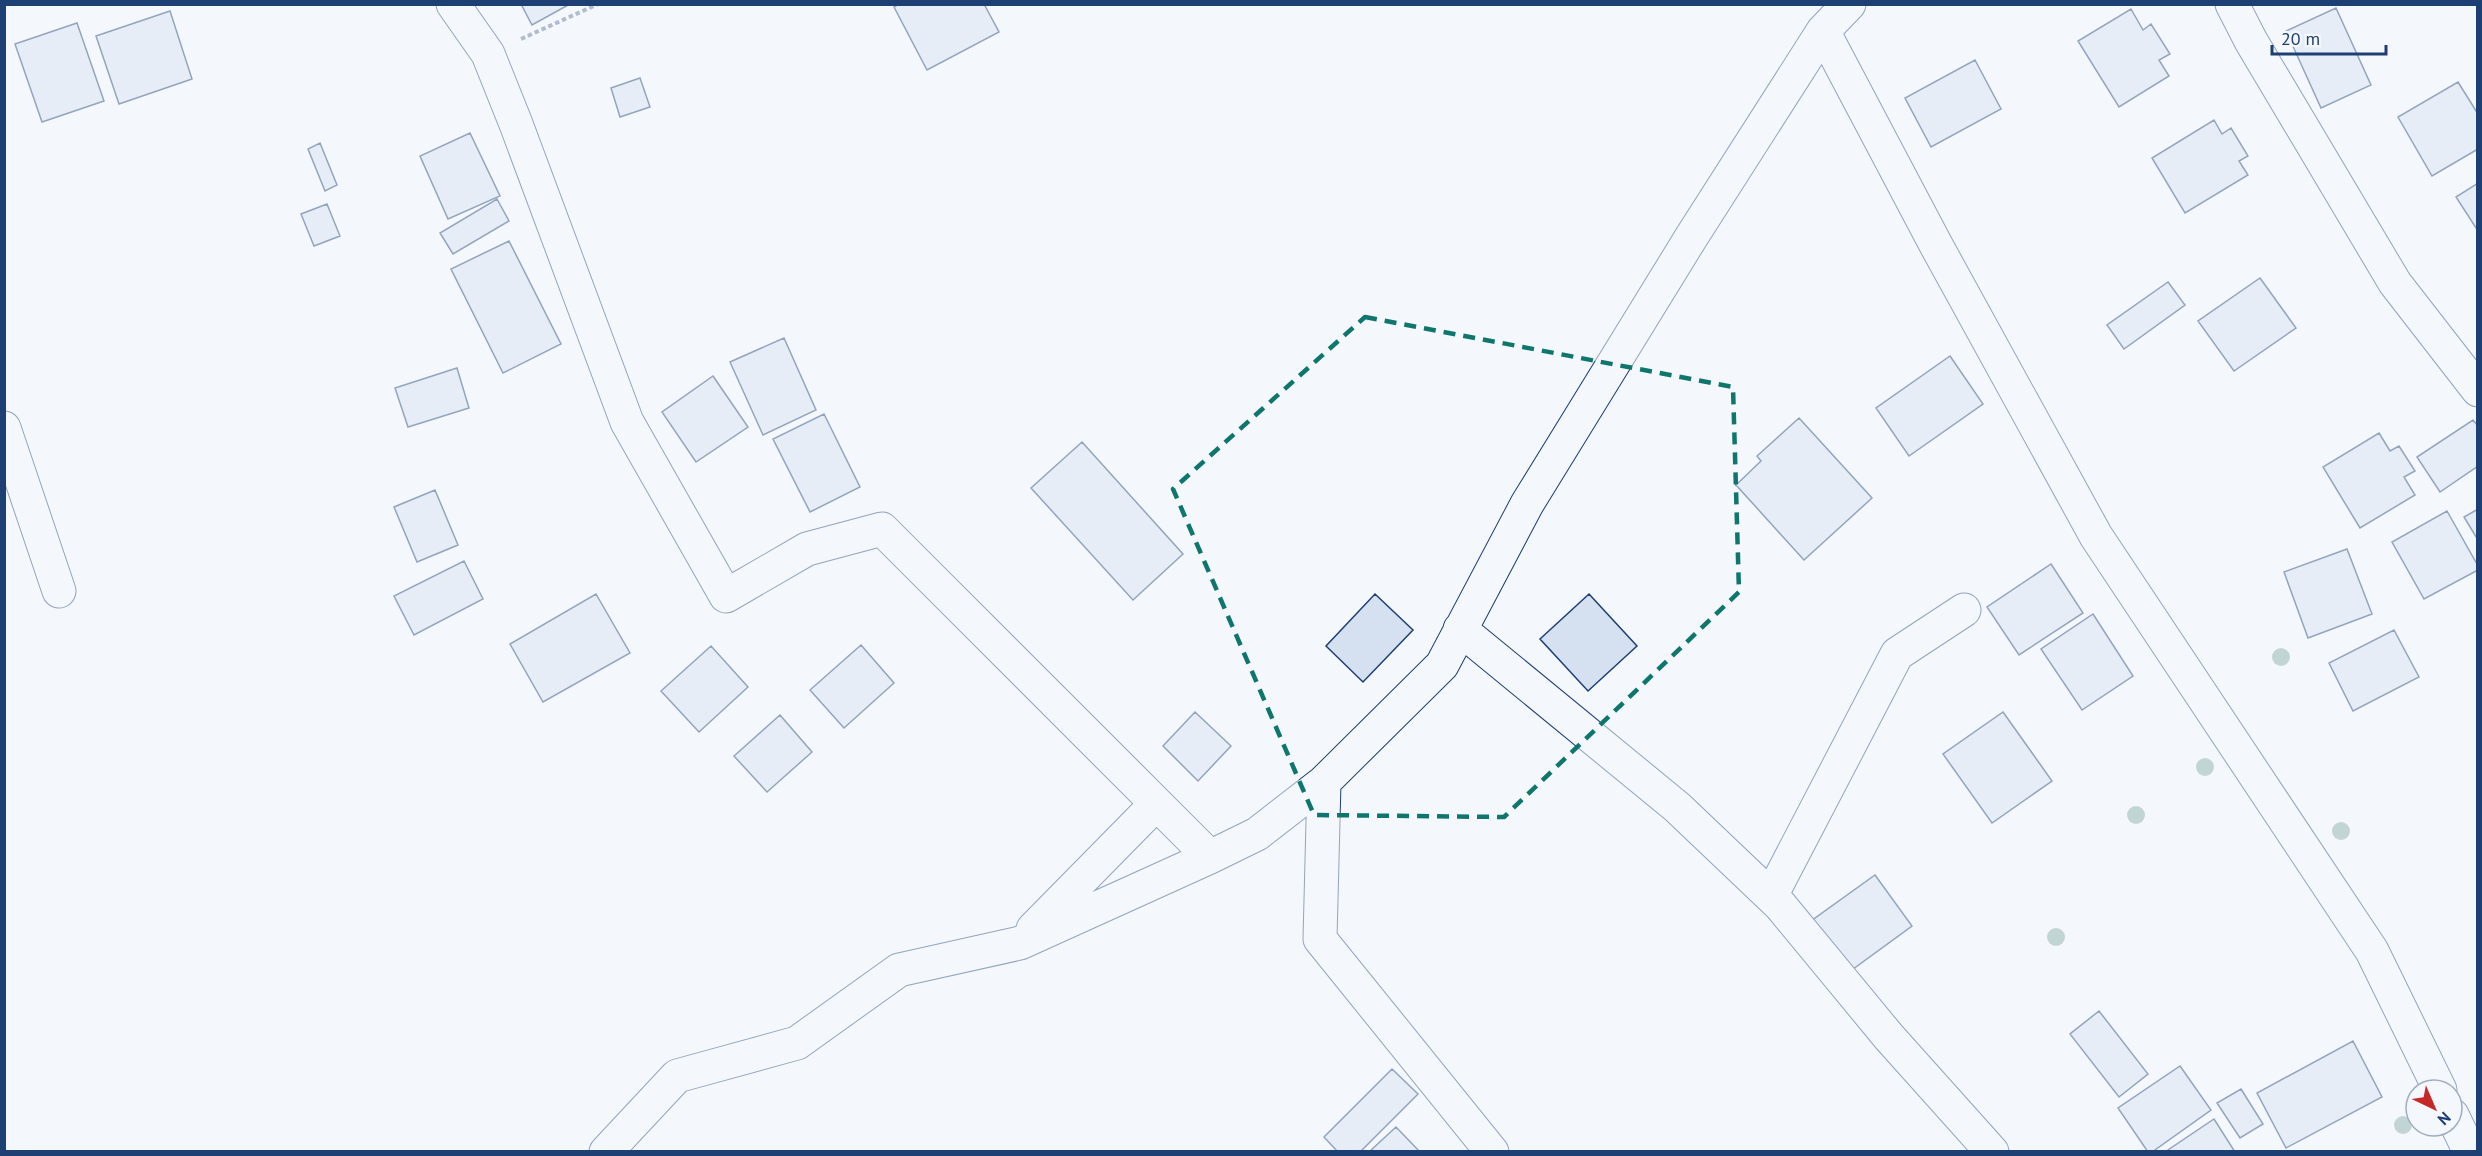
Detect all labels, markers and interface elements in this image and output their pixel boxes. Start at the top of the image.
scale bar [2272,18,2386,56]
text: 20 m [2281,27,2320,50]
north arrow [2404,1078,2464,1138]
text: N [2434,1108,2455,1130]

